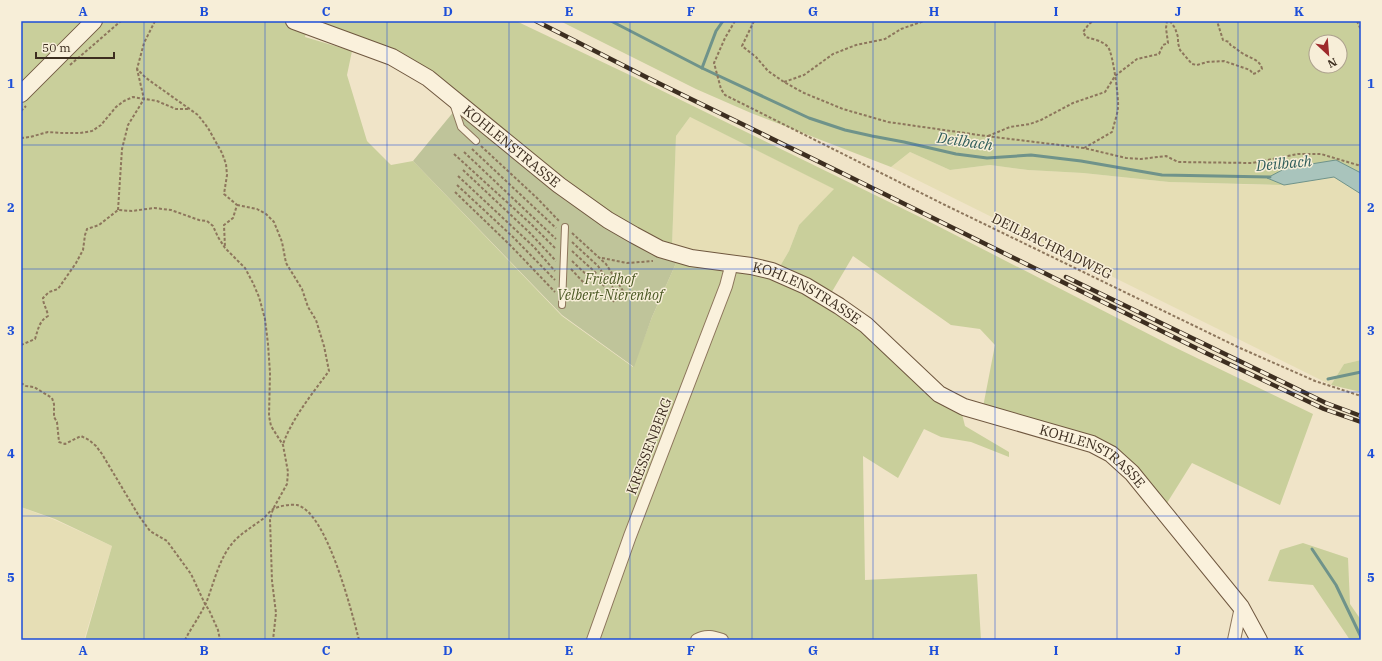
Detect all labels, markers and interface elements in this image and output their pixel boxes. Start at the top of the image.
text: A [78,3,88,20]
text: B [199,3,209,20]
text: C [322,3,331,20]
text: D [443,3,453,20]
text: E [565,3,573,20]
text: F [687,3,695,20]
text: G [808,3,818,20]
text: H [929,3,940,20]
text: I [1054,3,1059,20]
text: J [1175,3,1182,20]
text: K [1294,3,1304,20]
scale bar [36,34,114,60]
north arrow [1308,34,1348,74]
text: 50 m [42,40,71,55]
text: N [1325,55,1339,71]
text: 1 [7,75,15,92]
text: 1 [1367,75,1375,92]
street label: KOHLENSTRASSE [459,101,564,191]
water label: Deilbach [935,128,995,154]
water label: Deilbach [1254,151,1313,175]
text: 2 [7,199,15,216]
text: 2 [1367,199,1375,216]
street label: DEILBACHRADWEG [989,209,1115,283]
street label: KOHLENSTRASSE [751,258,865,328]
park label: Friedhof Velbert-Nierenhof [557,270,666,304]
text: 3 [7,322,15,339]
text: 3 [1367,322,1375,339]
street label: KRESSENBERG [622,395,676,497]
street label: KOHLENSTRASSE [1037,420,1149,491]
text: 4 [7,445,15,462]
text: 4 [1367,445,1375,462]
text: 5 [7,569,15,586]
text: 5 [1367,569,1375,586]
text: A [78,642,88,659]
text: B [199,642,209,659]
text: C [322,642,331,659]
text: D [443,642,453,659]
text: E [565,642,573,659]
text: F [687,642,695,659]
text: G [808,642,818,659]
text: H [929,642,940,659]
text: I [1054,642,1059,659]
text: J [1175,642,1182,659]
text: K [1294,642,1304,659]

